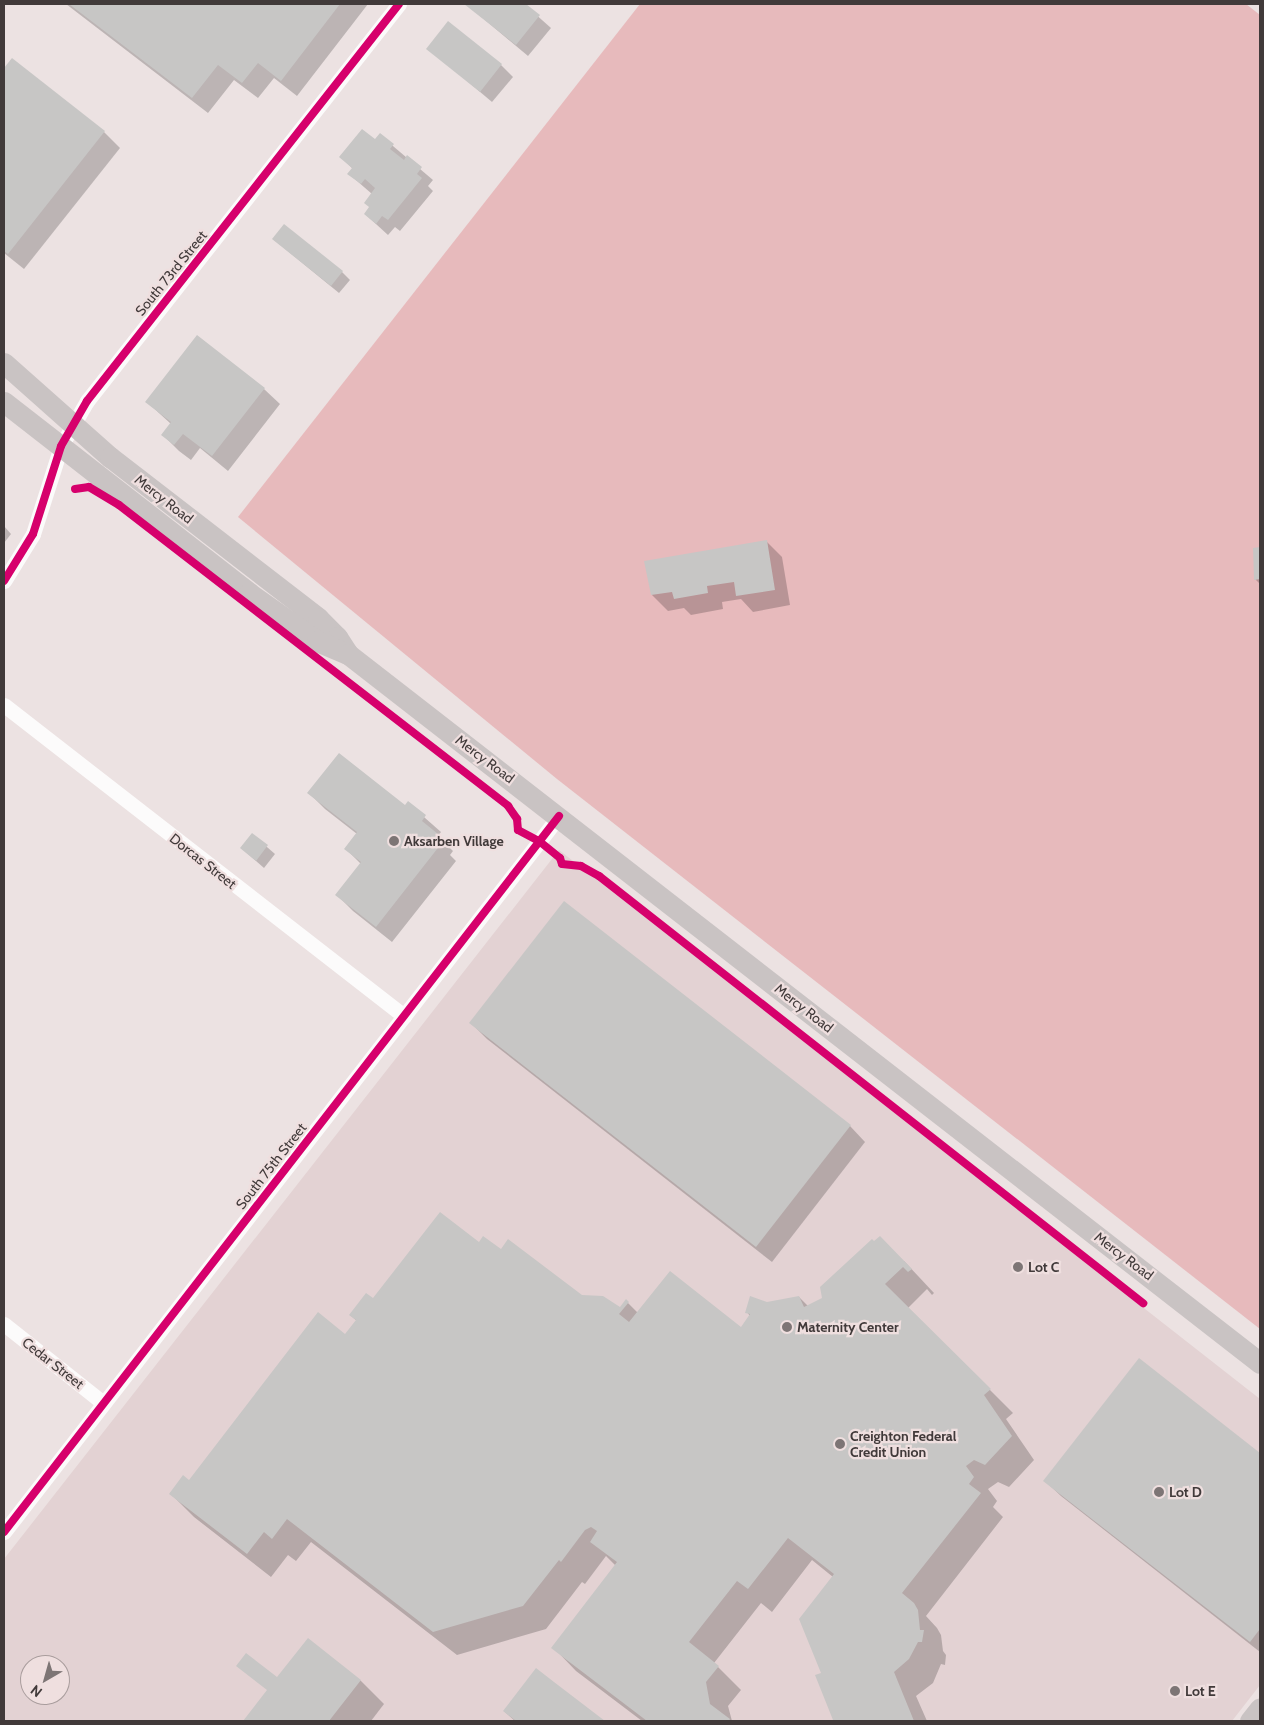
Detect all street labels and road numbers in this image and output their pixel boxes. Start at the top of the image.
street label: South 73rd Street [132,227,210,319]
street label: Mercy Road [131,471,197,527]
street label: Mercy Road [452,731,518,787]
street label: Dorcas Street [166,830,240,892]
street label: Mercy Road [771,980,837,1036]
street label: South 75th Street [232,1120,310,1212]
street label: Mercy Road [1091,1228,1157,1284]
street label: Cedar Street [19,1334,87,1392]

